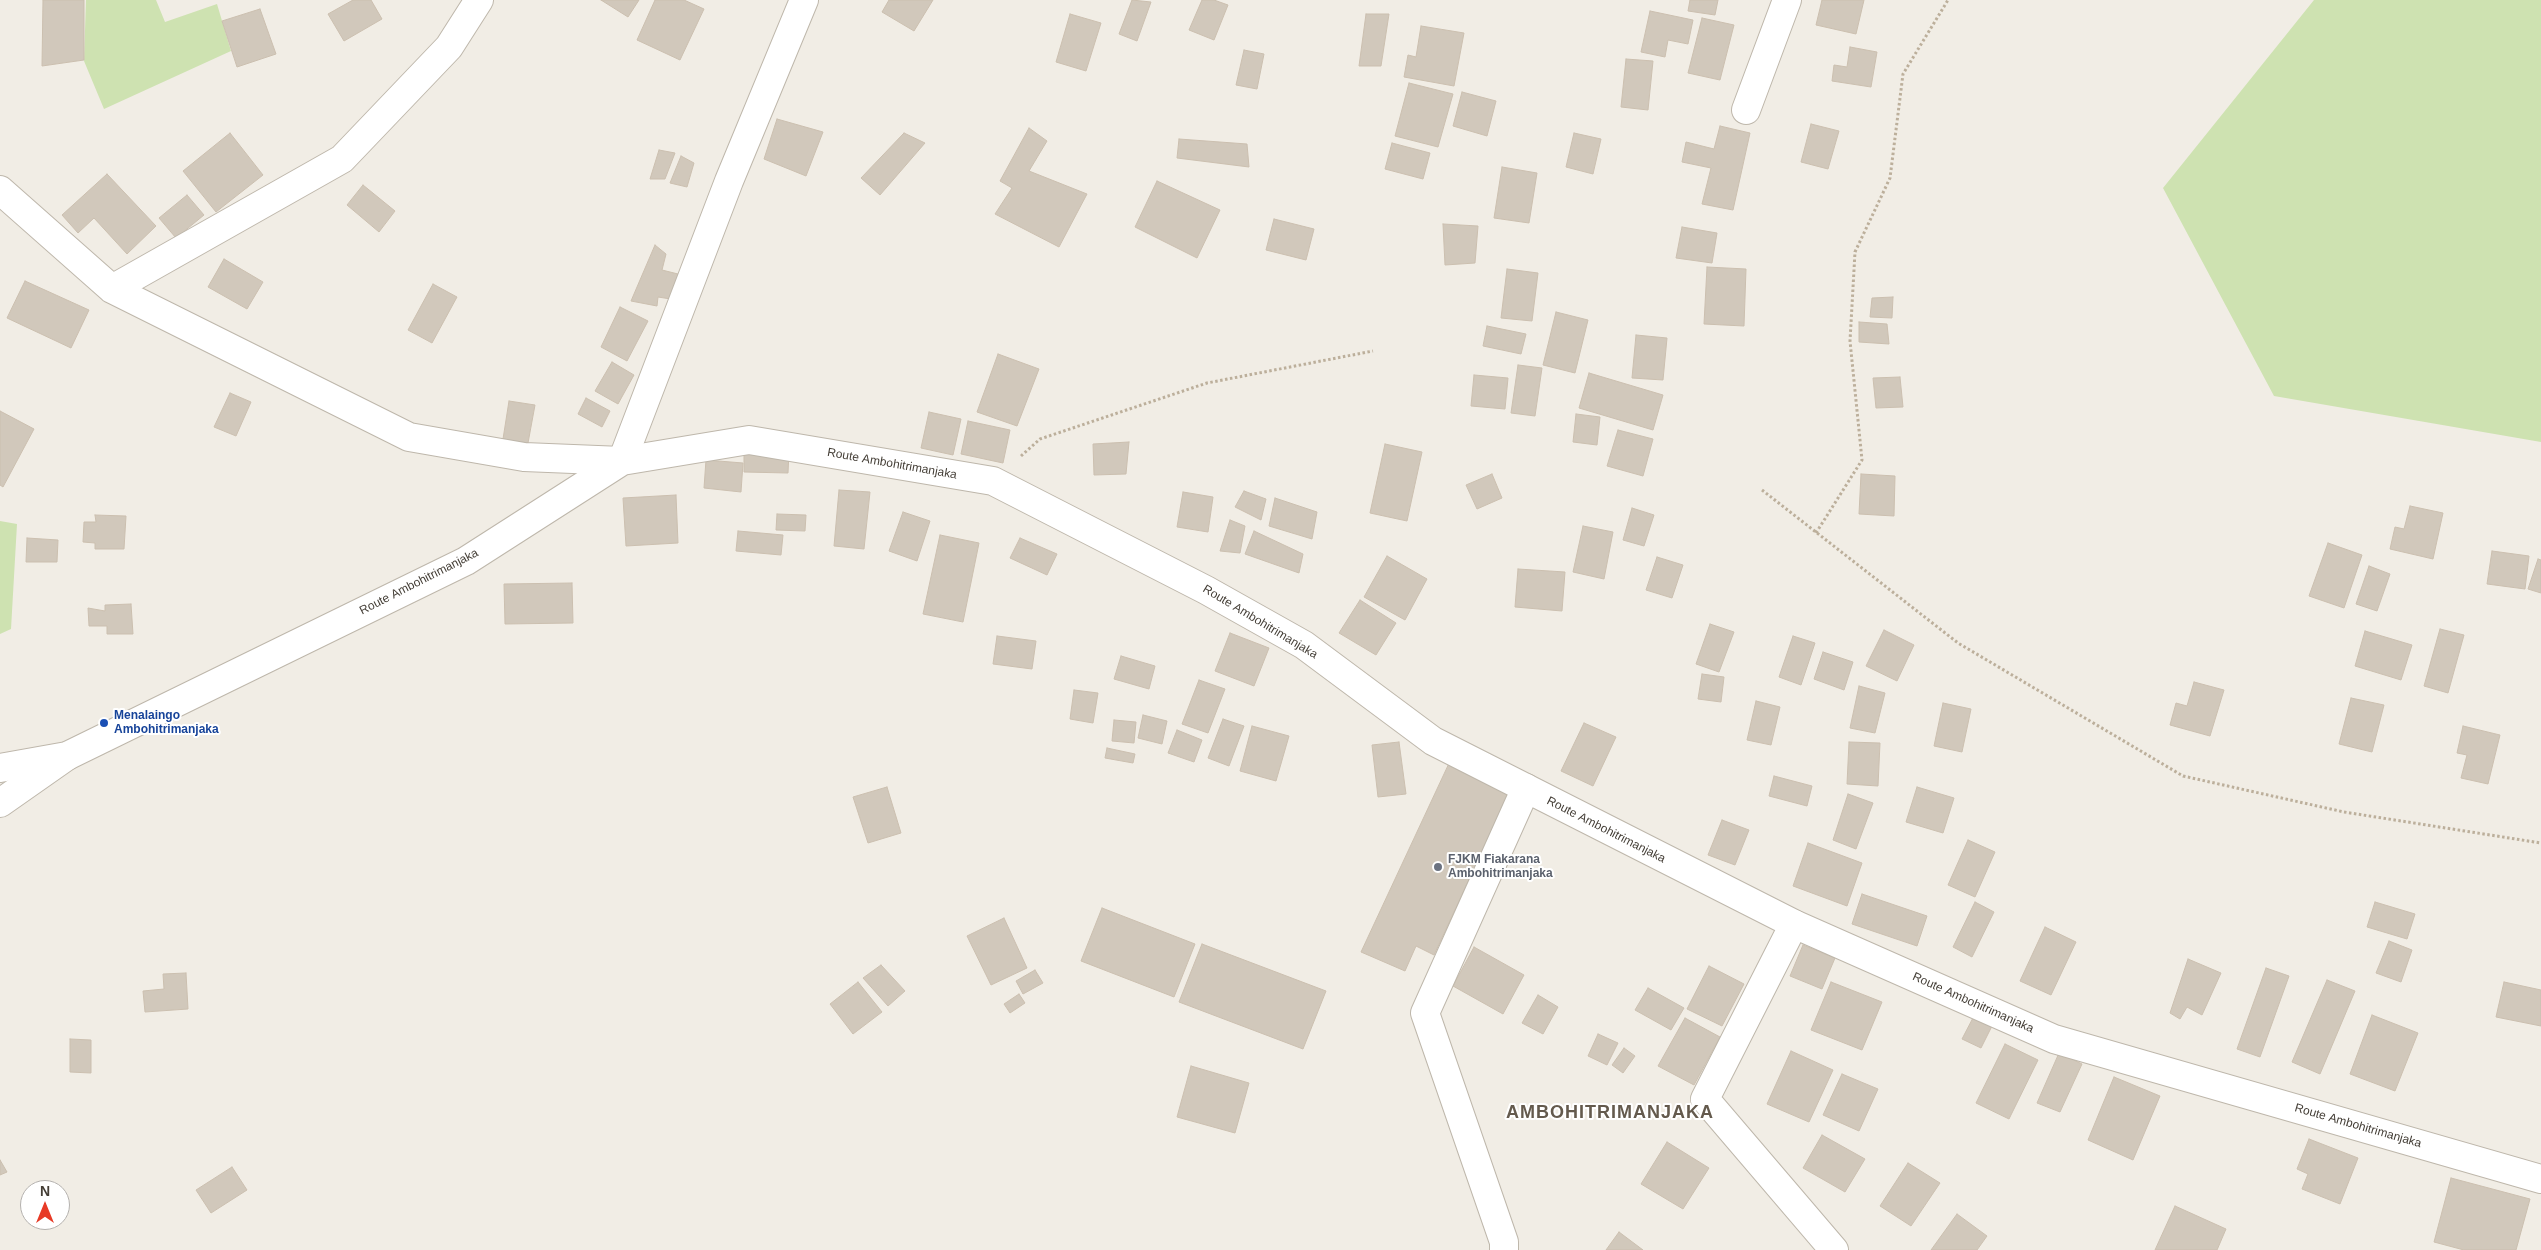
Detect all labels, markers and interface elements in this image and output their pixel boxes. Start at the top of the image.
street label: Route Ambohitrimanjaka [826,446,958,482]
street label: Route Ambohitrimanjaka [357,546,481,618]
street label: Route Ambohitrimanjaka [1200,582,1320,662]
place label: Menalaingo Ambohitrimanjaka [114,709,219,737]
marker: Menalaingo Ambohitrimanjaka [98,717,110,729]
street label: Route Ambohitrimanjaka [1544,794,1668,866]
place label: FJKM Fiakarana Ambohitrimanjaka [1448,853,1553,881]
marker: FJKM Fiakarana Ambohitrimanjaka [1432,861,1444,873]
street label: Route Ambohitrimanjaka [1910,970,2036,1036]
street label: Route Ambohitrimanjaka [2293,1101,2423,1151]
district label: AMBOHITRIMANJAKA [1504,1102,1716,1124]
north arrow [20,1180,70,1230]
text: N [40,1183,50,1199]

